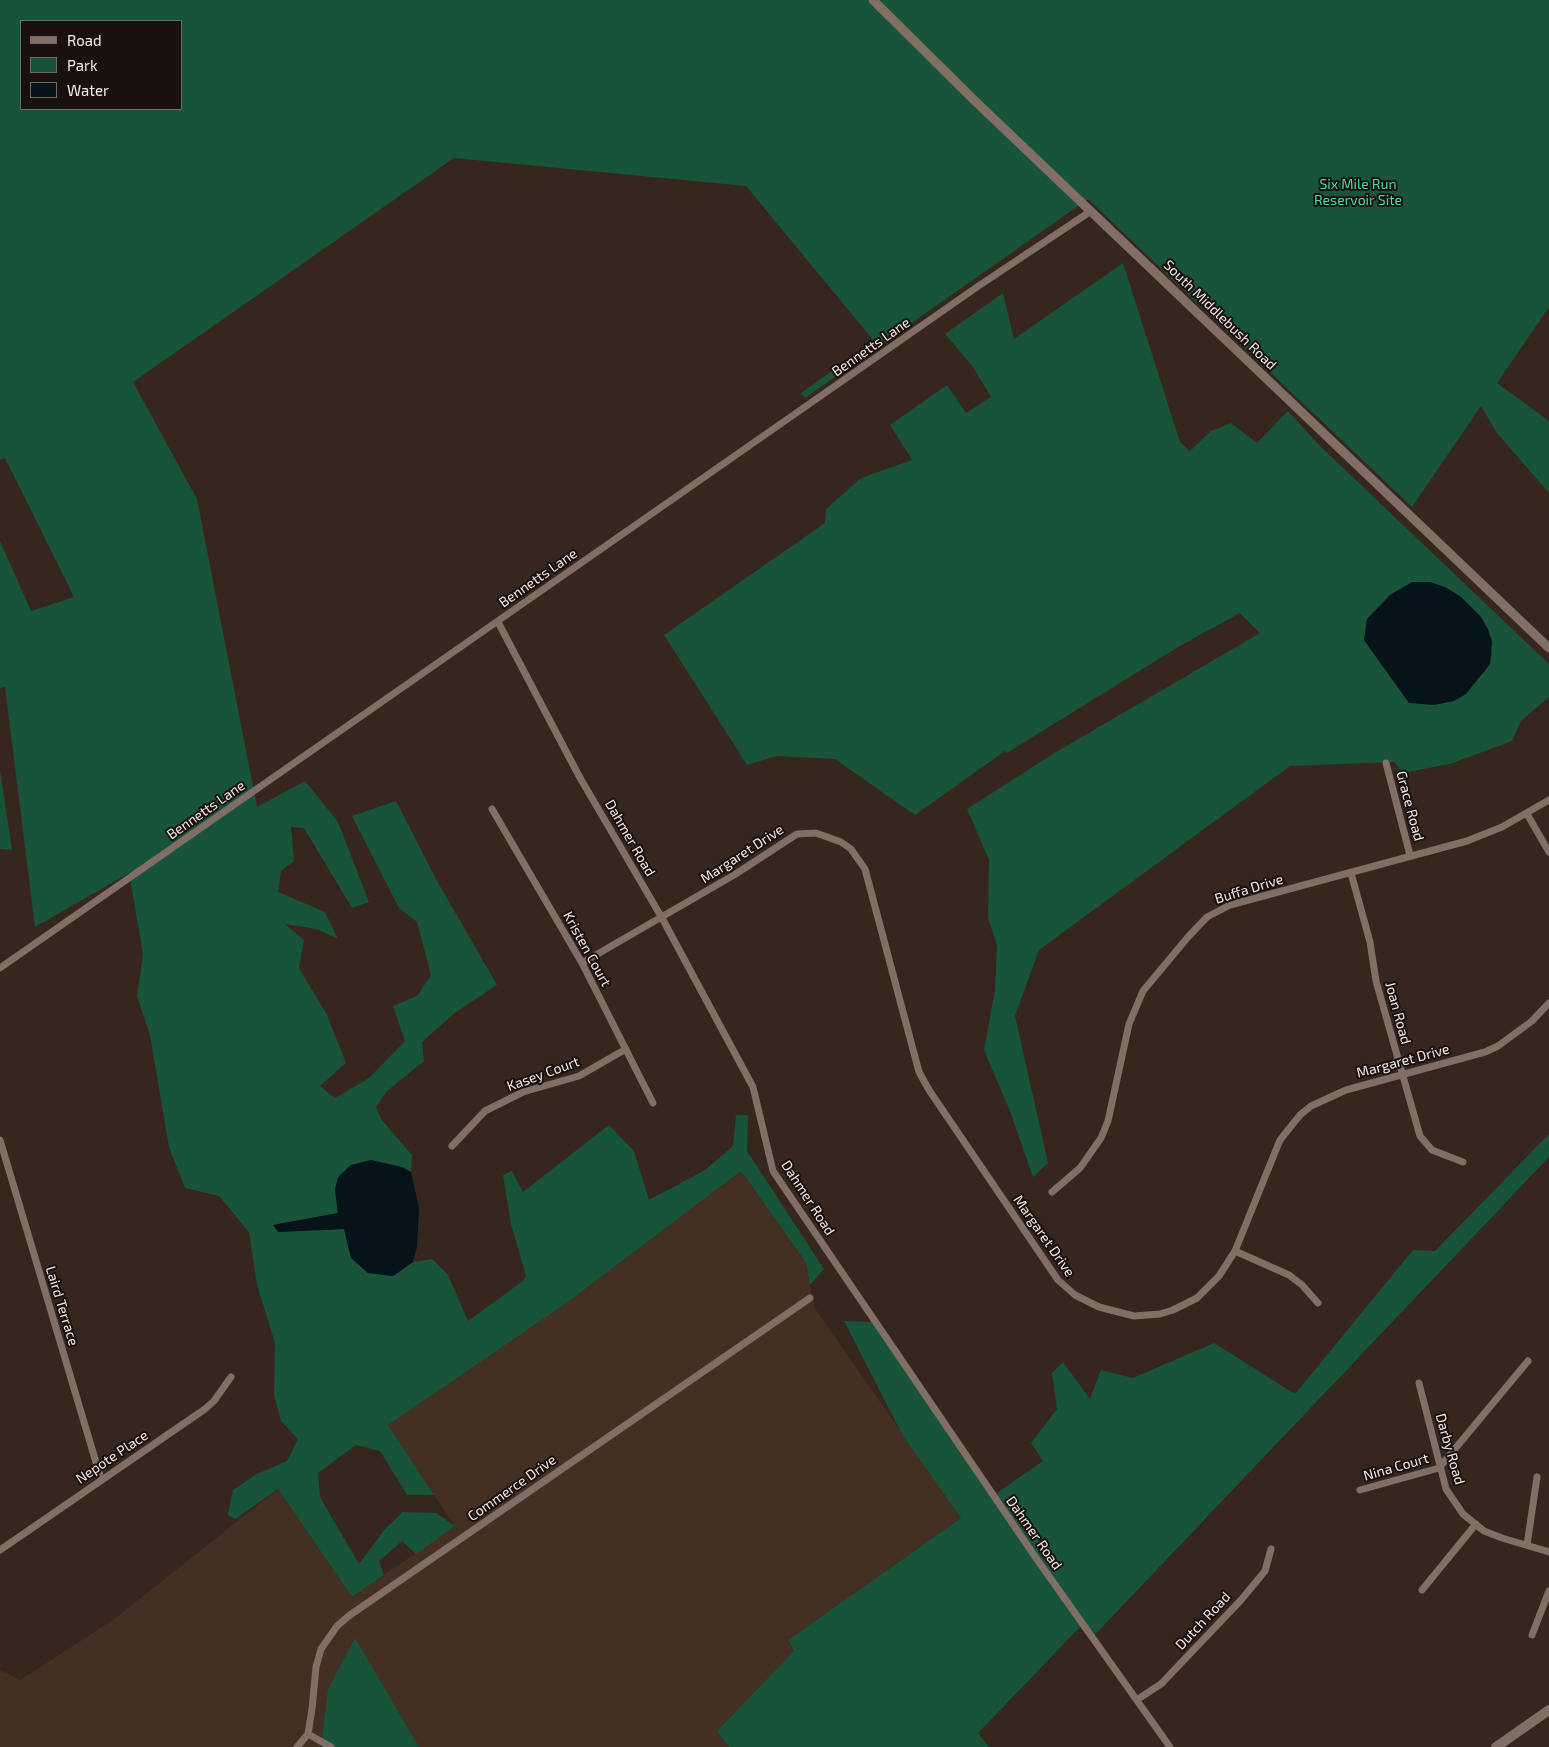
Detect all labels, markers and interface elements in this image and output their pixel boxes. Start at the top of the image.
legend [20,20,182,110]
text: Road [67,31,102,49]
text: Park [67,56,98,74]
text: Water [67,81,109,99]
park label: Six Mile Run Reservoir Site [1314,176,1402,208]
street label: South Middlebush Road [1160,257,1280,373]
street label: Bennetts Lane [829,314,913,380]
street label: Bennetts Lane [496,545,580,611]
street label: Grace Road [1393,769,1427,843]
street label: Bennetts Lane [164,777,248,843]
street label: Dahmer Road [601,797,659,879]
street label: Margaret Drive [697,821,787,887]
street label: Buffa Drive [1213,871,1285,907]
street label: Kristen Court [559,908,615,990]
street label: Joan Road [1382,980,1414,1046]
street label: Margaret Drive [1355,1041,1451,1081]
street label: Kasey Court [504,1053,582,1095]
street label: Dahmer Road [778,1157,838,1239]
street label: Margaret Drive [1010,1192,1078,1280]
street label: Laird Terrace [42,1264,82,1348]
street label: Darby Road [1432,1411,1468,1487]
street label: Nepote Place [73,1427,151,1487]
street label: Nina Court [1361,1450,1431,1484]
street label: Commerce Drive [465,1451,559,1525]
street label: Dahmer Road [1002,1493,1066,1573]
street label: Dutch Road [1172,1589,1234,1653]

